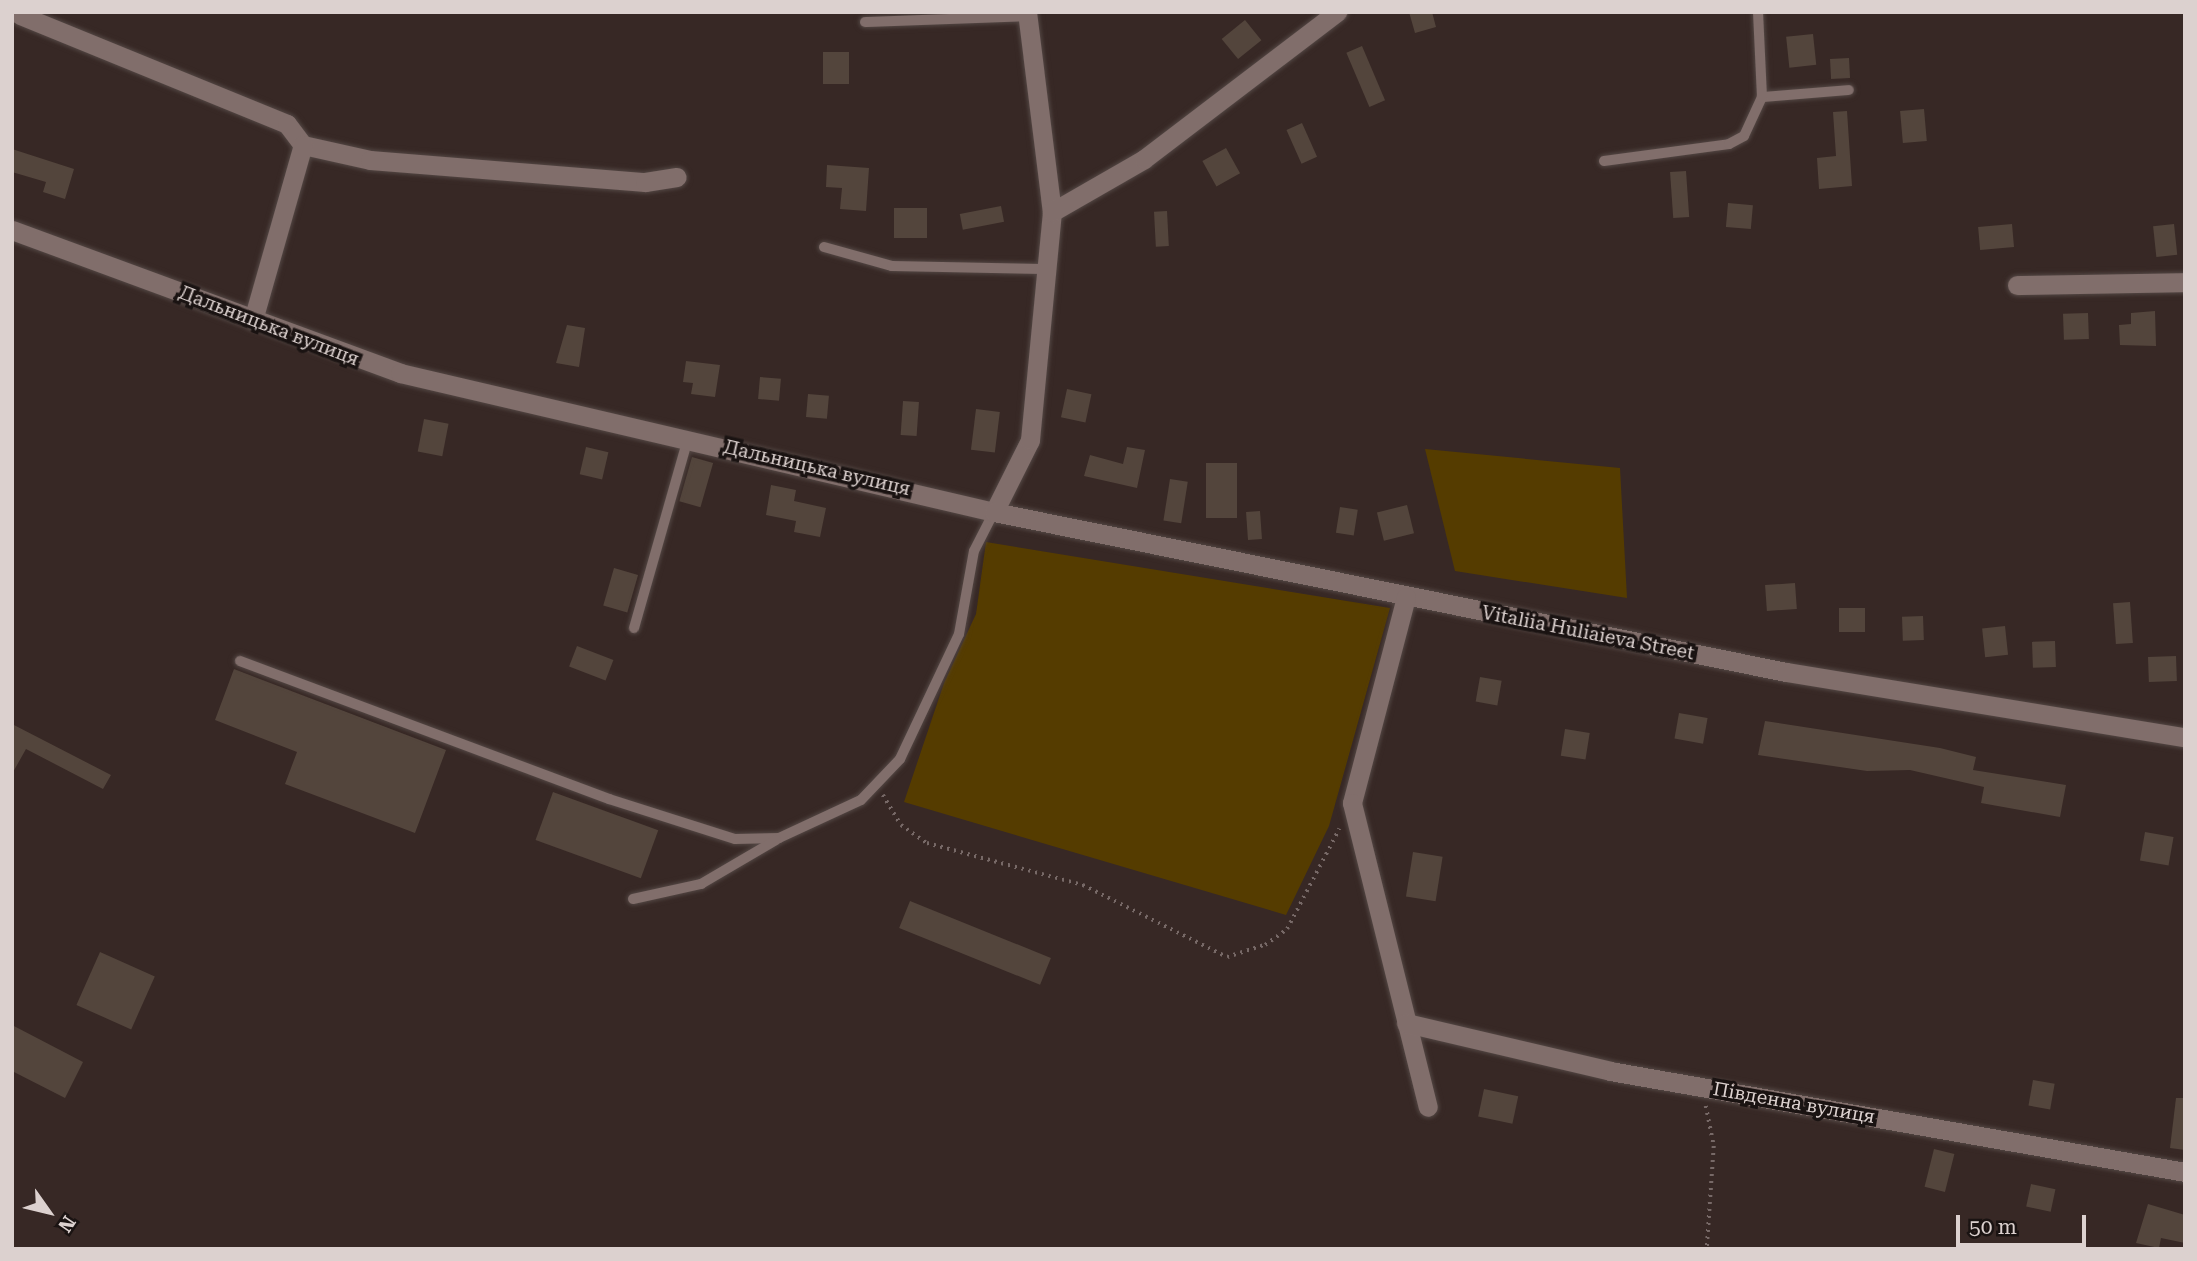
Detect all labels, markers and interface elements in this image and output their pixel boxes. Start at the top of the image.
street label: Дальницька вулиця [176,281,362,371]
street label: Дальницька вулиця [721,435,913,501]
street label: Vitaliia Huliaieva Street [1480,601,1696,665]
street label: Південна вулиця [1711,1078,1877,1128]
north arrow [14,1177,84,1247]
scale bar [1959,1202,2088,1246]
text: N [53,1212,80,1237]
text: 50 m [1969,1215,2017,1239]

